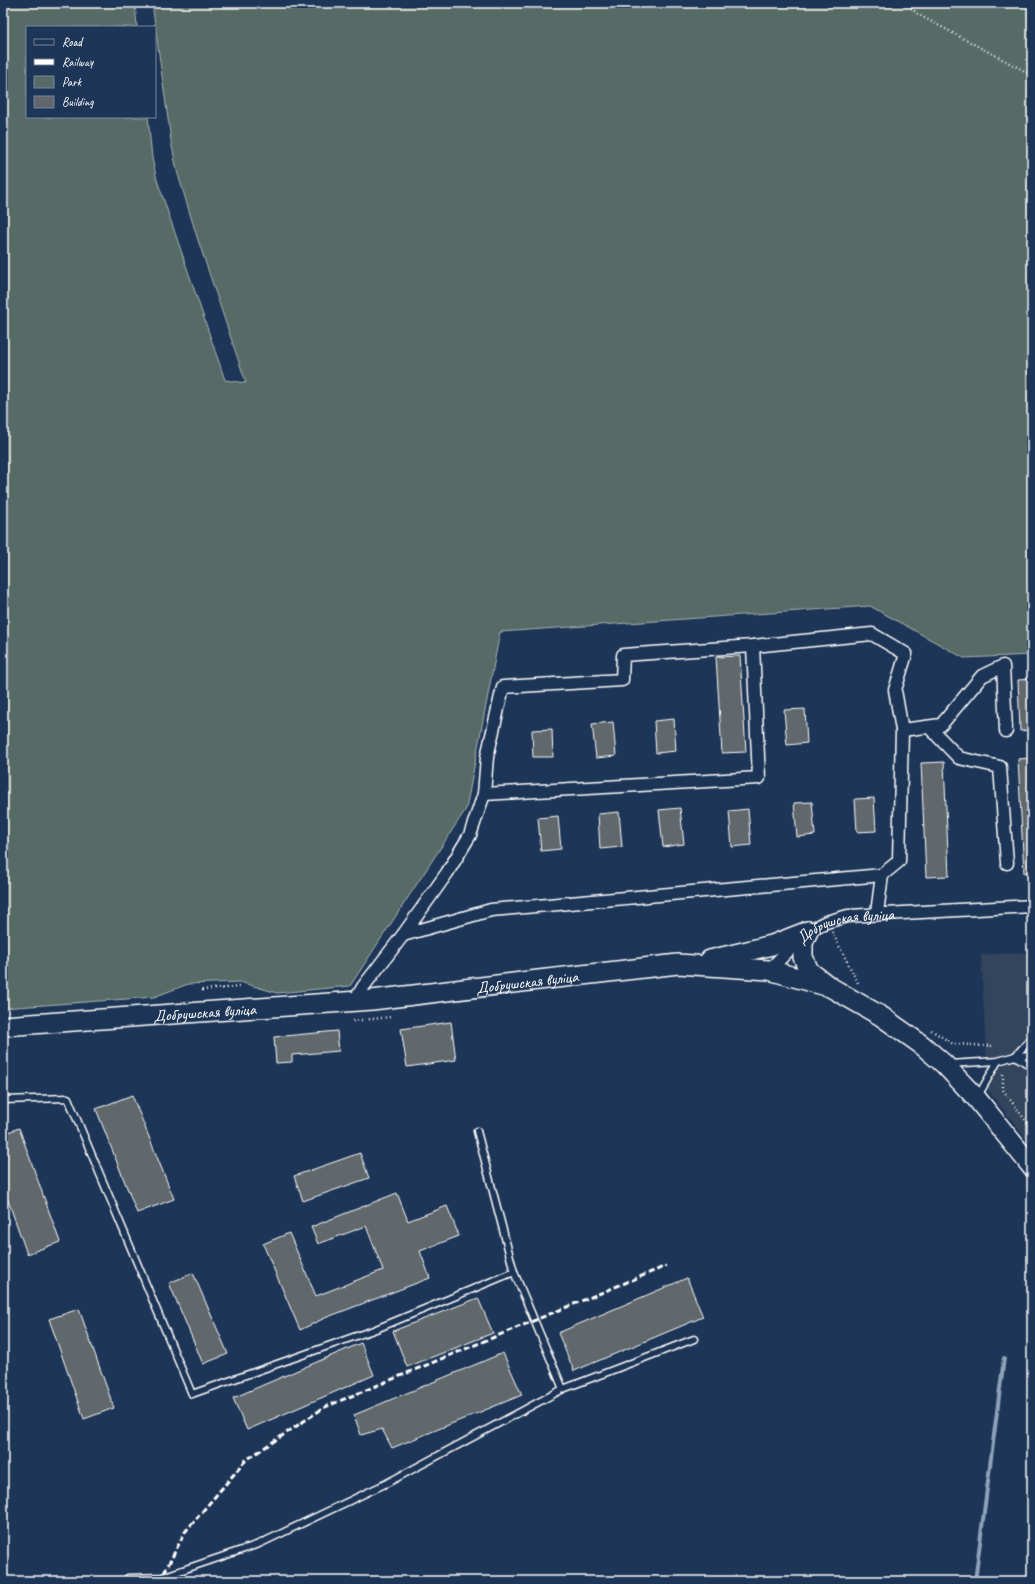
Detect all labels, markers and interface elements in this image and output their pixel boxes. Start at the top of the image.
legend [26,26,156,118]
text: Road [62,34,84,50]
text: Railway [62,54,94,70]
text: Park [62,74,83,90]
text: Building [62,94,94,110]
street label: Добрушская вуліца [792,904,896,948]
street label: Добрушская вуліца [475,966,580,998]
street label: Добрушская вуліца [153,999,258,1026]

